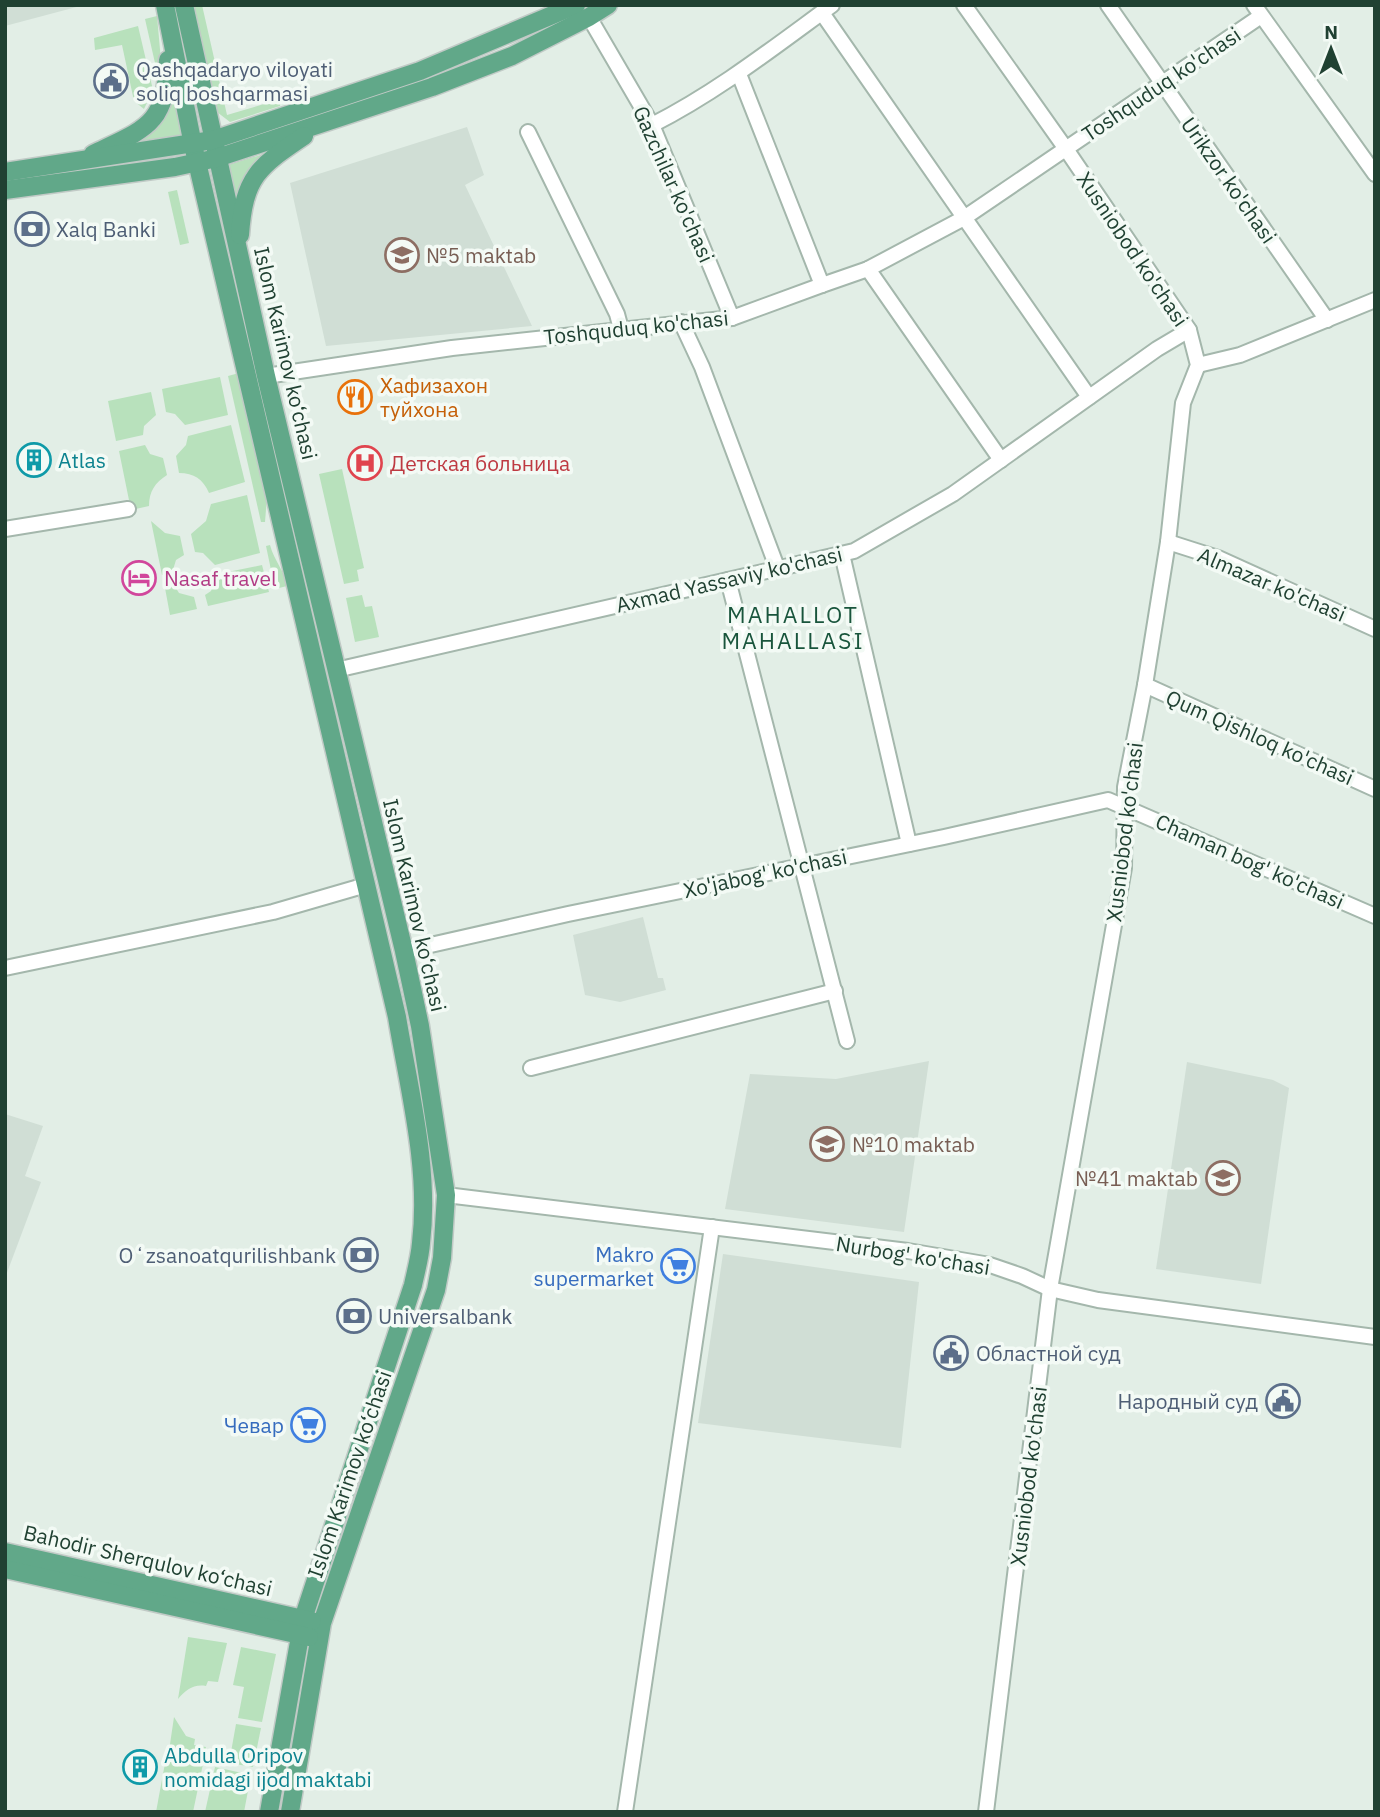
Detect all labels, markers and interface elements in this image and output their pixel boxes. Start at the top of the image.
north arrow [1296,14,1366,84]
street label: Toshquduq ko'chasi [1076,20,1246,148]
text: N [1324,20,1338,44]
place label: Qashqadaryo viloyati soliq boshqarmasi [136,55,333,107]
public building icon: Qashqadaryo viloyati soliq boshqarmasi [92,62,130,100]
street label: Gazchilar ko'chasi [627,101,721,267]
street label: Urikzor ko'chasi [1175,111,1283,249]
street label: Xusniobod ko'chasi [1071,166,1195,332]
bank icon: Xalq Banki [13,210,51,248]
place label: Xalq Banki [56,215,156,243]
school or university icon: №5 maktab [383,236,421,274]
place label: №5 maktab [426,241,536,269]
street label: Islom Karimov ko‘chasi [248,244,324,462]
street label: Toshquduq ko'chasi [542,303,730,351]
place label: Хафизахон туйхона [380,371,488,423]
restaurant icon: Хафизахон туйхона [336,378,374,416]
building icon: Atlas [15,441,53,479]
hospital icon: Детская больница [346,444,384,482]
place label: Atlas [58,446,106,474]
place label: Детская больница [390,449,570,477]
street label: Axmad Yassaviy ko'chasi [613,539,845,619]
street label: Almazar ko'chasi [1194,540,1350,628]
hotel icon: Nasaf travel [120,559,158,597]
place label: Nasaf travel [164,564,277,592]
district label: MAHALLOT MAHALLASI [721,599,865,655]
street label: Qum Qishloq ko'chasi [1162,683,1358,791]
street label: Xusniobod ko'chasi [1099,741,1149,923]
street label: Islom Karimov ko‘chasi [377,796,453,1014]
street label: Chaman bog' ko'chasi [1151,807,1349,915]
street label: Xo'jabog' ko'chasi [681,842,849,904]
school or university icon: №10 maktab [808,1125,846,1163]
place label: №10 maktab [852,1130,975,1158]
school or university icon: №41 maktab [1204,1159,1242,1197]
place label: №41 maktab [1075,1164,1198,1192]
street label: Nurbog' ko'chasi [834,1229,992,1281]
bank icon: Oʻzsanoatqurilishbank [342,1236,380,1274]
place label: Makro supermarket [534,1240,654,1292]
place label: Oʻzsanoatqurilishbank [119,1241,336,1269]
supermarket icon: Makro supermarket [659,1247,697,1285]
bank icon: Universalbank [335,1297,373,1335]
place label: Universalbank [378,1302,512,1330]
public building icon: Областной суд [932,1334,970,1372]
place label: Областной суд [976,1339,1121,1367]
street label: Islom Karimov ko‘chasi [300,1367,398,1581]
public building icon: Народный суд [1264,1382,1302,1420]
street label: Xusniobod ko'chasi [1003,1385,1053,1567]
place label: Народный суд [1117,1387,1258,1415]
supermarket icon: Чевар [289,1406,327,1444]
place label: Чевар [224,1411,284,1439]
street label: Bahodir Sherqulov ko‘chasi [21,1518,275,1602]
place label: Abdulla Oripov nomidagi ijod maktabi [164,1741,372,1793]
building icon: Abdulla Oripov nomidagi ijod maktabi [121,1748,159,1786]

